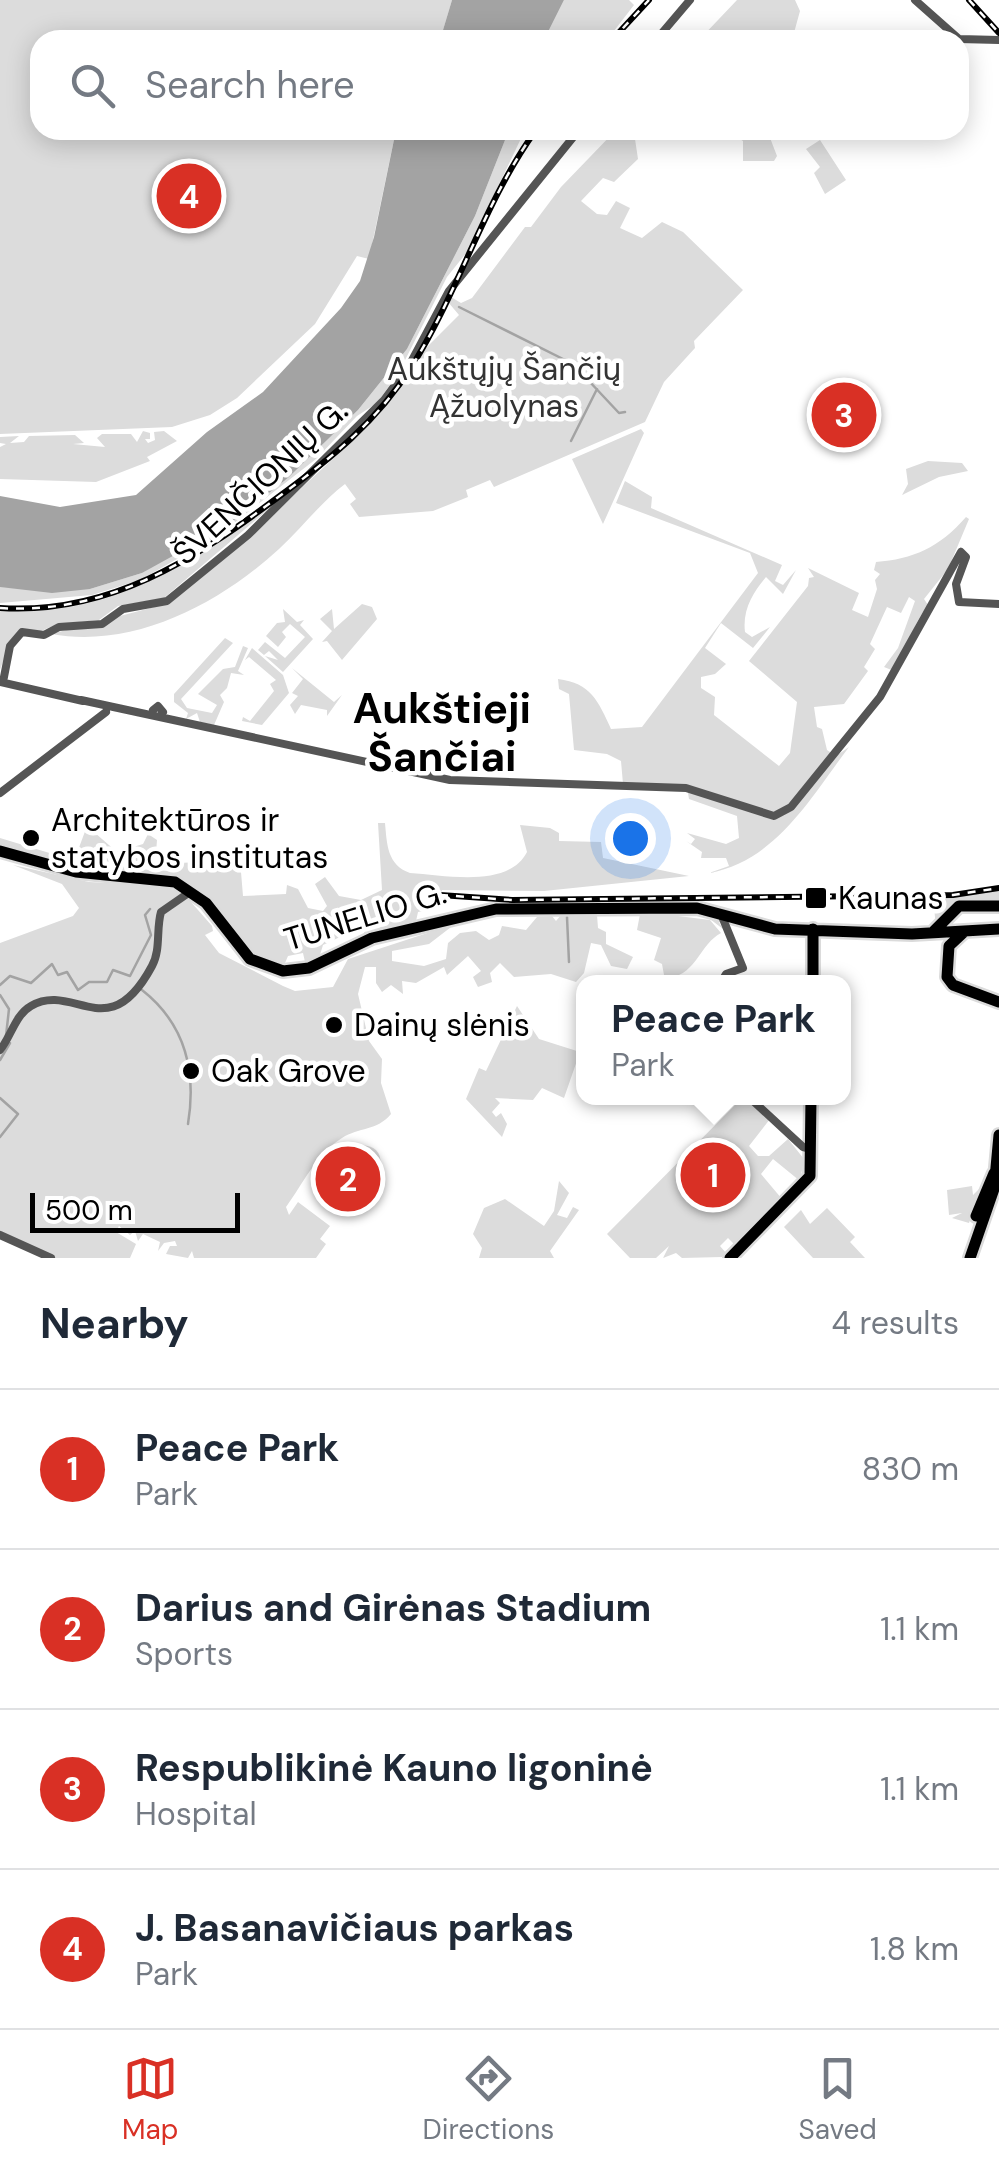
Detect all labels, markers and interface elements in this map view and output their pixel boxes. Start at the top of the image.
search box [30,30,969,140]
icon: search [65,58,120,113]
text: Search here [145,60,355,110]
pin: 4 [156,158,222,234]
park label: Aukštųjų Šančių Ąžuolynas [387,348,621,427]
pin: 3 [812,378,876,452]
street label: ŠVENČIONIŲ G. [164,390,356,574]
district label: Aukštieji Šančiai [353,681,531,784]
place label: Architektūros ir statybos institutas [51,799,328,878]
your location [605,813,656,864]
marker: Architektūros ir statybos institutas [20,827,42,849]
street label: TUNELIO G. [279,871,451,961]
place label: Kaunas [838,877,944,919]
marker: Kaunas [803,885,829,911]
popup [576,975,851,1105]
text: Peace Park [611,994,816,1044]
place label: Dainų slėnis [354,1004,530,1046]
marker: Dainų slėnis [323,1014,345,1036]
text: Park [611,1044,675,1086]
place label: Oak Grove [211,1050,366,1092]
marker: Oak Grove [180,1060,202,1082]
pin: 1 [680,1138,746,1212]
pin: 2 [316,1142,380,1216]
scale bar [30,1188,240,1232]
text: 500 m [45,1192,133,1229]
text: Nearby [40,1296,189,1351]
text: 4 results [832,1302,959,1344]
text: Peace Park [135,1423,339,1473]
text: 1 [67,1448,78,1490]
text: 830 m [862,1448,959,1490]
text: Park [135,1473,198,1515]
text: Darius and Girėnas Stadium [135,1583,651,1633]
text: 2 [63,1608,82,1650]
text: 1.1 km [880,1608,959,1650]
text: Sports [135,1633,233,1675]
text: Respublikinė Kauno ligoninė [135,1743,653,1793]
text: 3 [63,1768,82,1810]
text: 1.1 km [880,1768,959,1810]
text: Hospital [135,1793,257,1835]
text: J. Basanavičiaus parkas [135,1903,574,1953]
text: 4 [62,1928,83,1970]
text: 1.8 km [870,1928,959,1970]
text: Park [135,1953,198,1995]
tab: Map [122,2051,178,2148]
tab: Directions [423,2051,554,2148]
tab: Saved [798,2051,877,2148]

